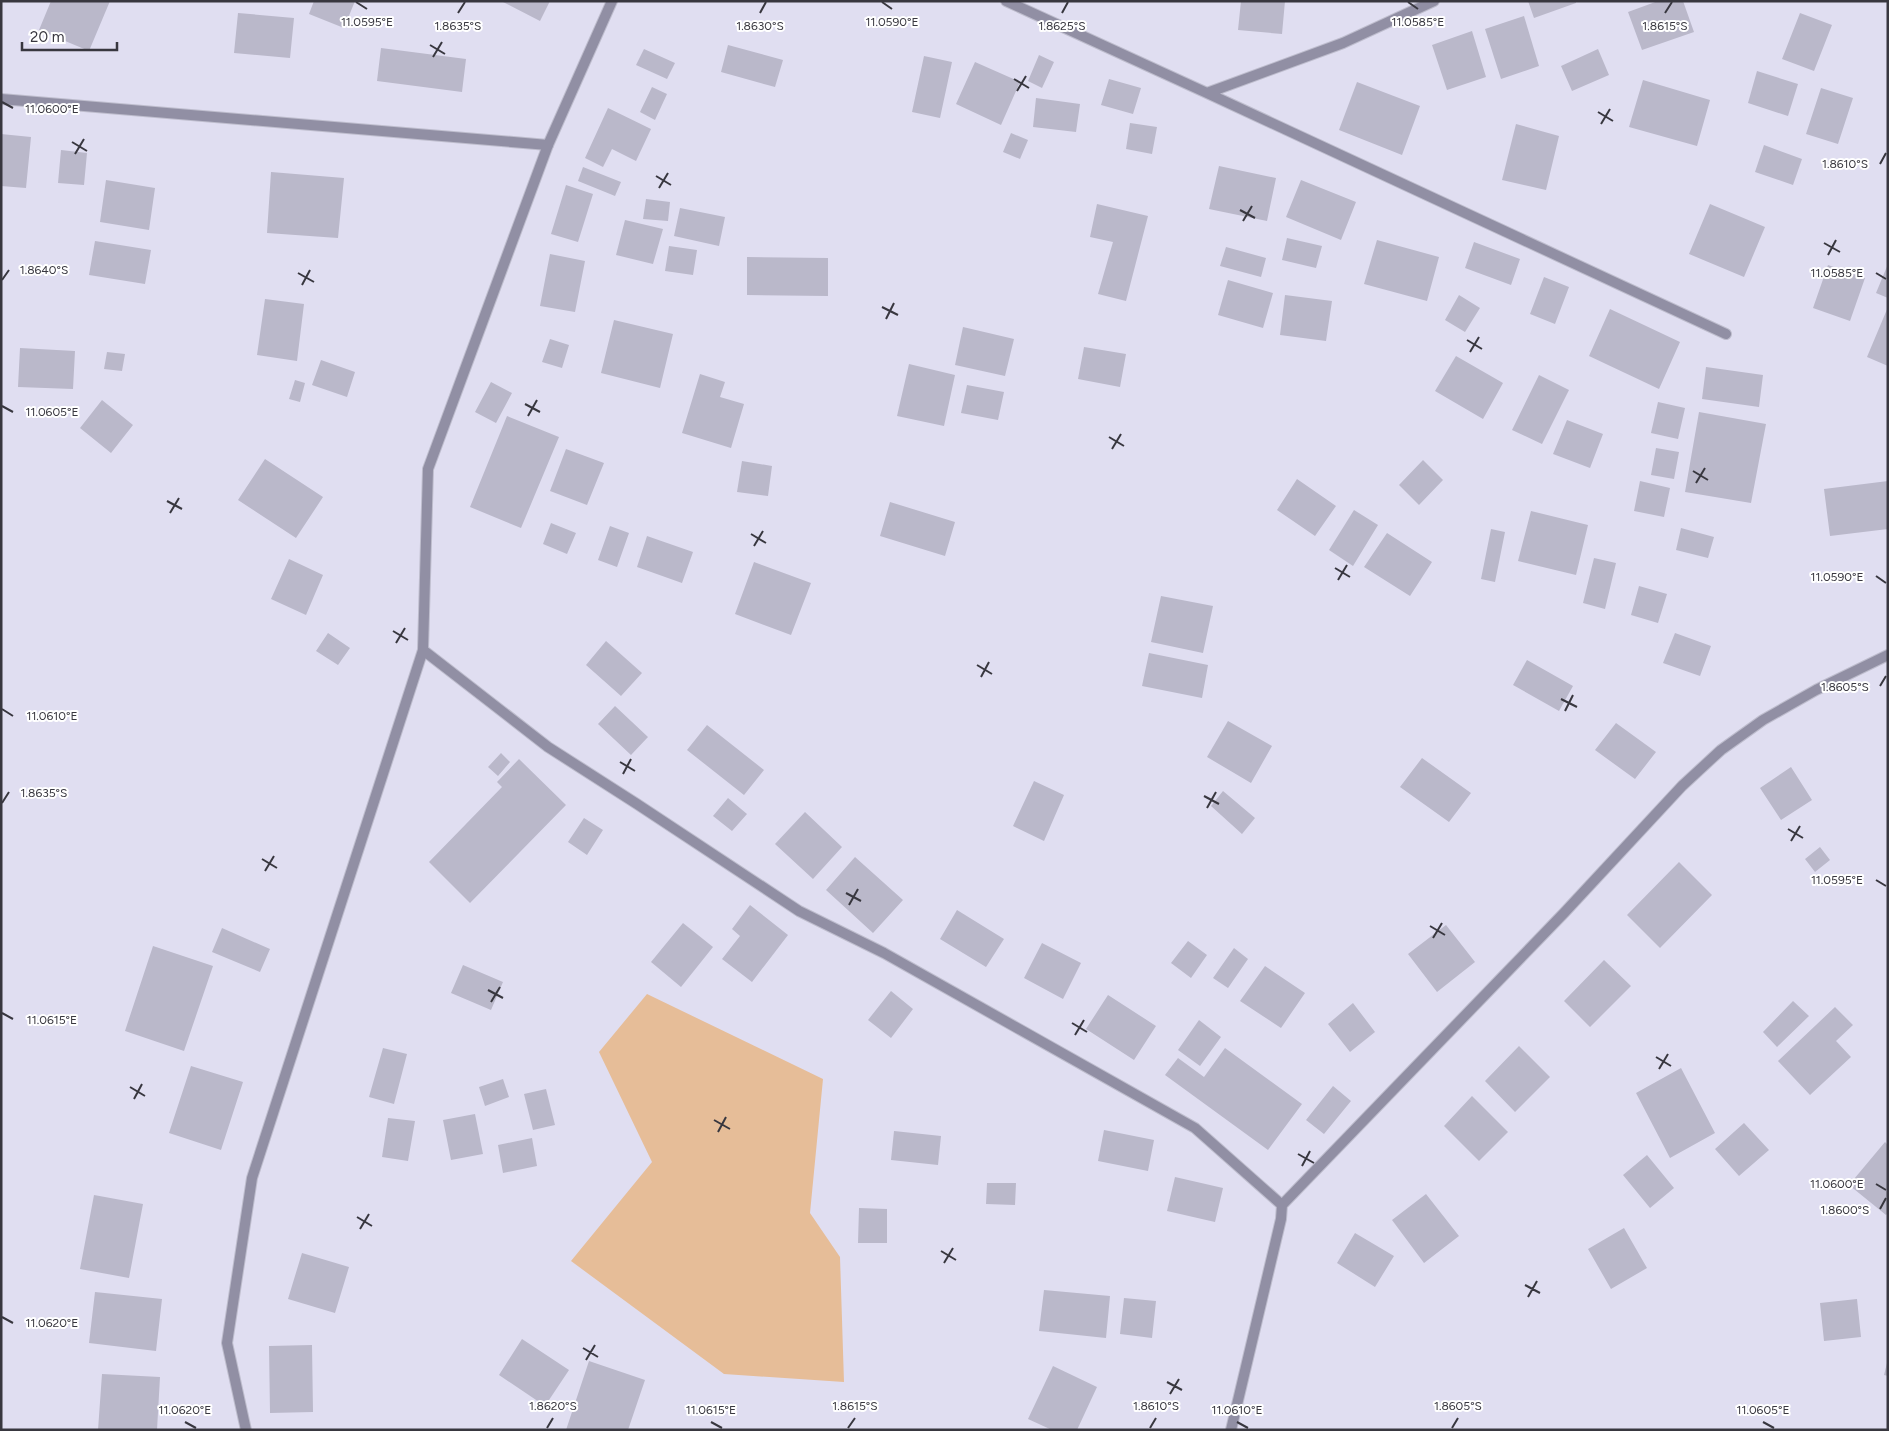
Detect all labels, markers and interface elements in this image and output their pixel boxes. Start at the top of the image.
text: 11.0595°E [341,15,393,29]
text: 11.0590°E [865,15,919,29]
text: 11.0585°E [1392,15,1444,29]
text: 1.8635°S [435,19,481,33]
text: 1.8630°S [736,19,784,33]
text: 1.8625°S [1038,19,1086,33]
text: 1.8615°S [1642,19,1688,33]
scale bar [22,20,118,52]
text: 20 m [30,28,64,46]
text: 11.0600°E [25,102,79,116]
text: 1.8610°S [1822,157,1868,171]
text: 1.8640°S [20,263,68,277]
text: 11.0585°E [1811,266,1863,280]
text: 11.0605°E [25,405,79,419]
text: 11.0590°E [1810,570,1864,584]
text: 1.8605°S [1821,680,1869,694]
text: 11.0610°E [26,709,78,723]
text: 1.8635°S [21,786,67,800]
text: 11.0595°E [1811,873,1863,887]
text: 11.0615°E [27,1013,77,1027]
text: 11.0600°E [1810,1177,1864,1191]
text: 1.8600°S [1821,1203,1869,1217]
text: 11.0620°E [26,1316,78,1330]
text: 1.8620°S [529,1399,577,1413]
text: 1.8615°S [832,1399,878,1413]
text: 1.8610°S [1133,1399,1179,1413]
text: 1.8605°S [1434,1399,1482,1413]
text: 11.0620°E [159,1403,211,1417]
text: 11.0615°E [686,1403,736,1417]
text: 11.0610°E [1211,1403,1263,1417]
text: 11.0605°E [1736,1403,1790,1417]

